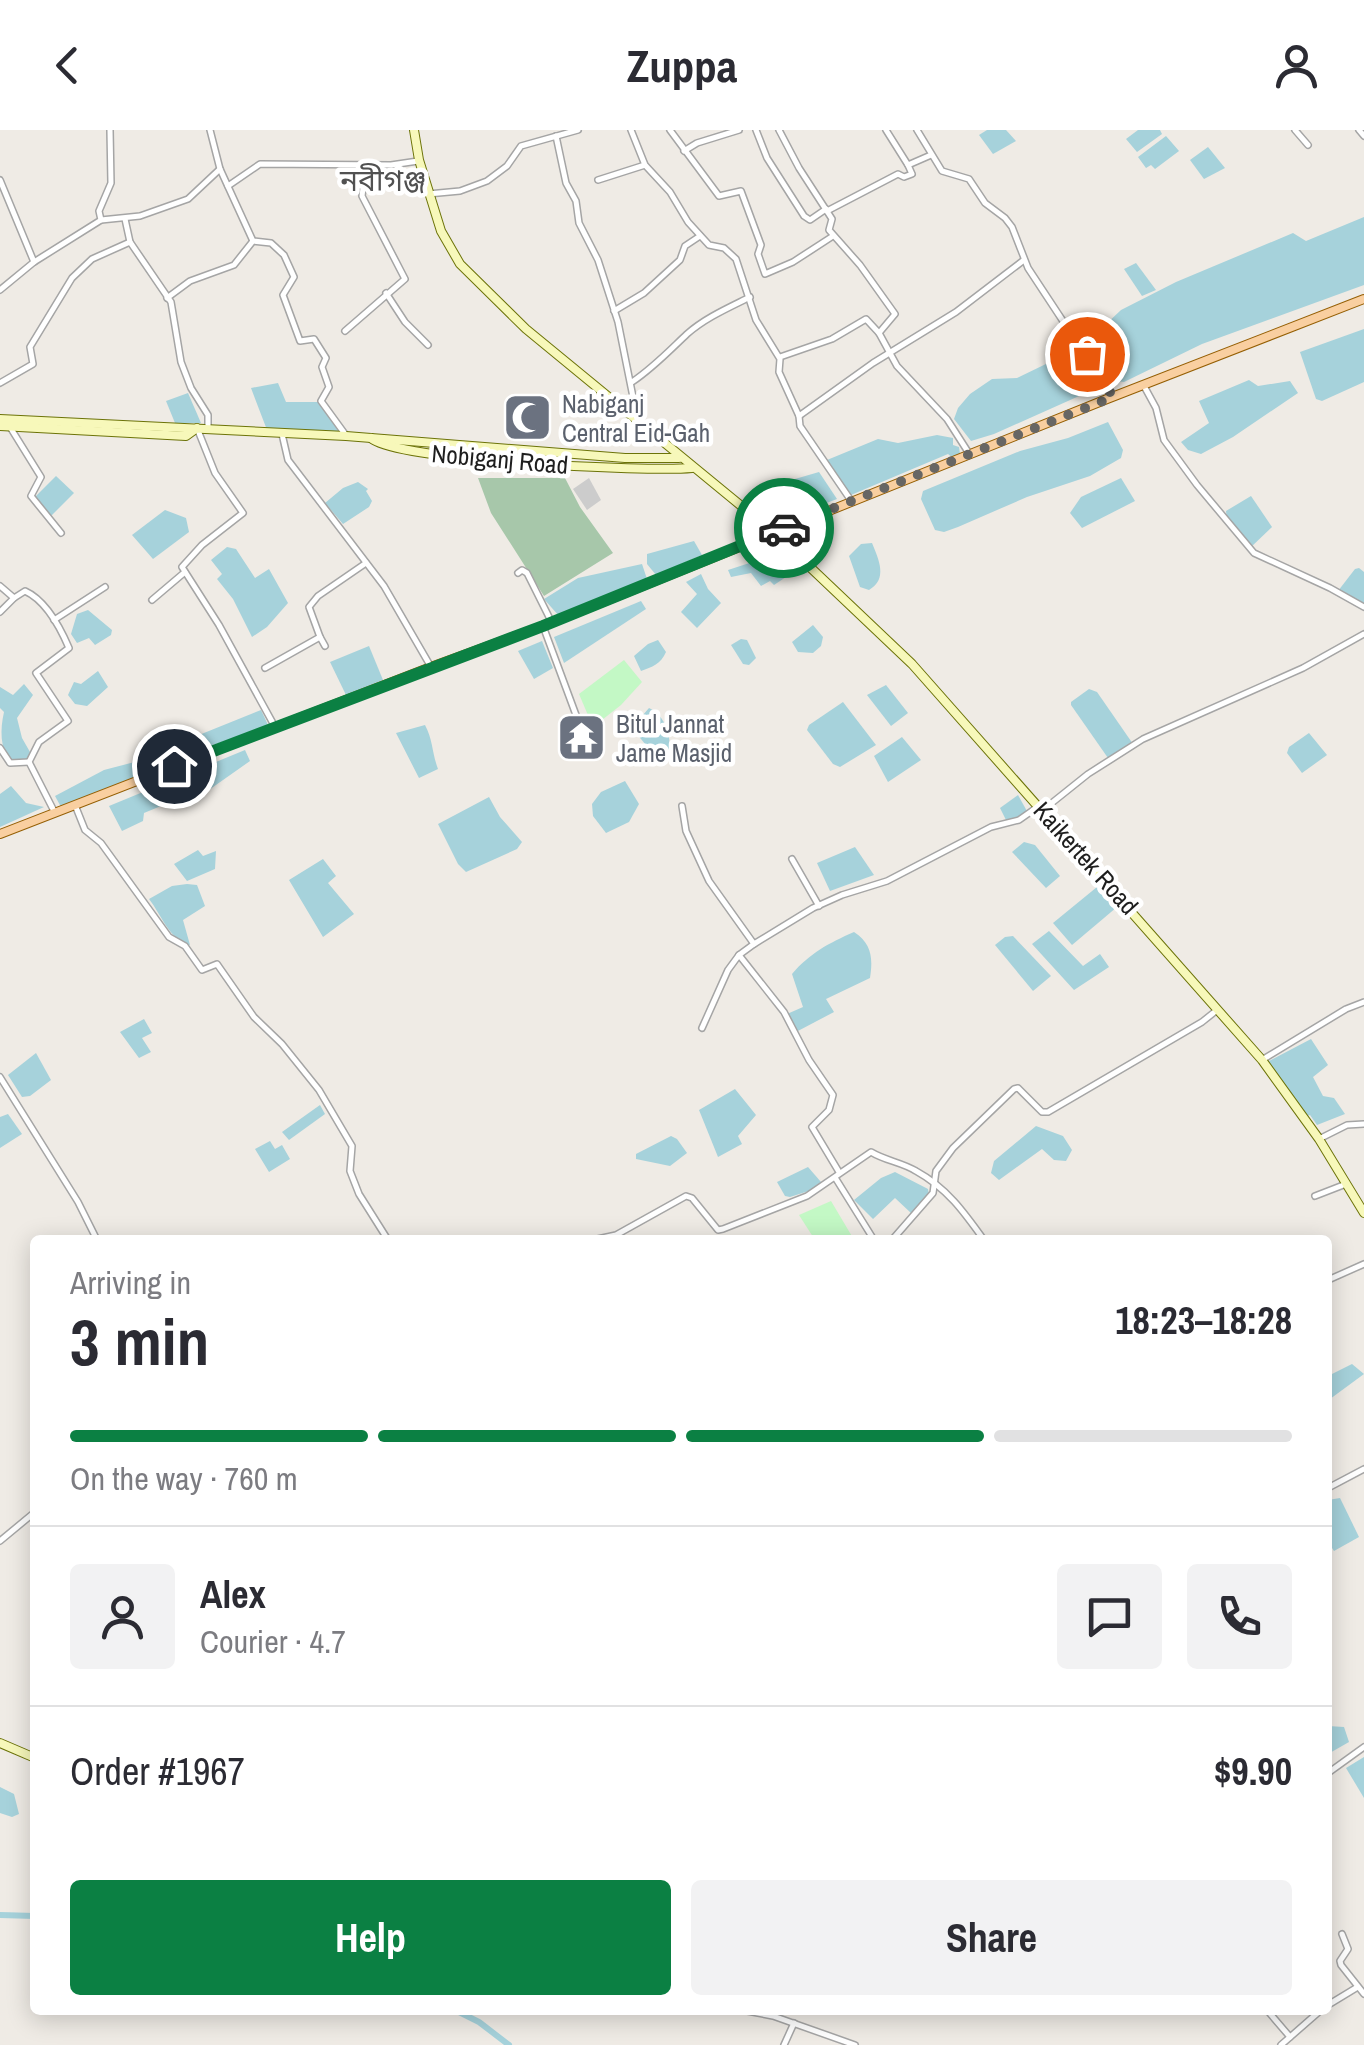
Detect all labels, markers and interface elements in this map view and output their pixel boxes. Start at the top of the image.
text: Zuppa [627,35,737,96]
icon: back [40,38,95,93]
icon: person [1269,38,1324,93]
district label: নবীগঞ্জ [339,160,426,200]
pin [1045,312,1130,397]
icon: bag [1060,327,1115,382]
place label: Nabiganj Central Eid-Gah [562,387,710,450]
mosque icon: Nabiganj Central Eid-Gah [501,392,553,444]
street label: Nobiganj Road [430,436,570,482]
courier [734,478,834,578]
icon: car [757,501,812,556]
place label: Bitul Jannat Jame Masjid [616,707,732,770]
temple icon: Bitul Jannat Jame Masjid [555,712,607,764]
pin [132,724,217,809]
icon: home [147,739,202,794]
street label: Kaikertek Road [1026,794,1146,922]
text: Arriving in [70,1261,191,1304]
text: 18:23–18:28 [1115,1295,1292,1346]
text: 3 min [70,1298,209,1385]
text: On the way · 760 m [70,1457,298,1500]
button: person [70,1564,175,1669]
button: chat [1057,1564,1162,1669]
button: phone [1187,1564,1292,1669]
text: Alex [200,1569,266,1620]
text: Courier · 4.7 [200,1620,346,1663]
text: Order #1967 [70,1746,245,1797]
text: $9.90 [1214,1746,1292,1797]
button: Help [70,1880,671,1995]
button: Share [691,1880,1292,1995]

